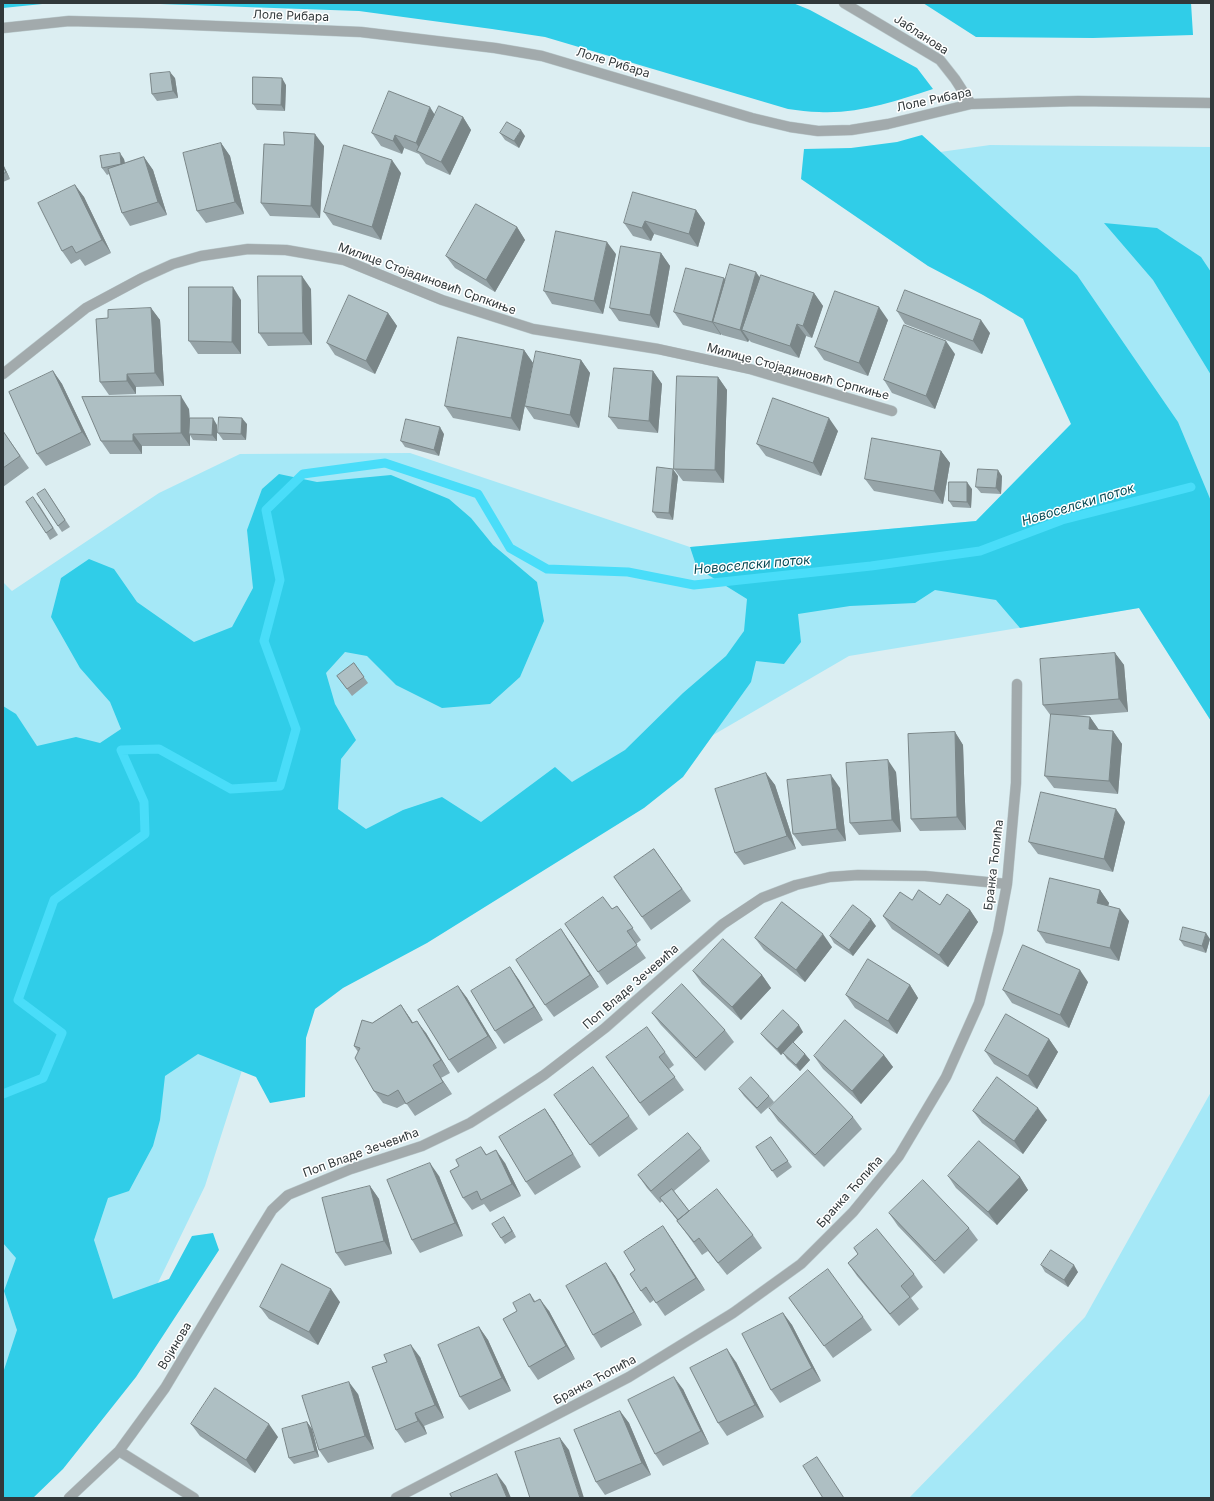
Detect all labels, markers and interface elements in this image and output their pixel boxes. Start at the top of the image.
street label: Лоле Рибара [253,7,329,25]
street label: Јабланова [891,12,951,58]
street label: Лоле Рибара [574,45,652,81]
street label: Лоле Рибара [895,85,973,115]
street label: Милице Стојадиновић Српкиње [336,240,518,318]
street label: Милице Стојадиновић Српкиње [705,341,891,403]
water label: Новоселски поток [1020,480,1136,530]
water label: Новоселски поток [693,552,811,578]
street label: Бранка Ћопића [981,819,1007,911]
street label: Поп Владе Зечевића [580,942,682,1032]
street label: Поп Владе Зечевића [301,1125,421,1181]
street label: Бранка Ћопића [814,1153,886,1231]
street label: Војинова [155,1320,195,1372]
street label: Бранка Ћопића [551,1352,639,1408]

